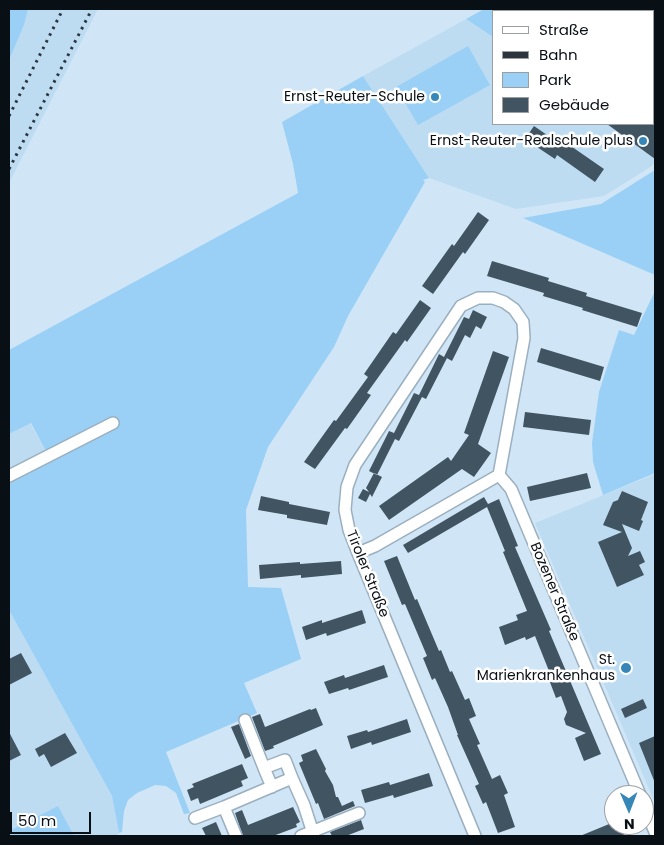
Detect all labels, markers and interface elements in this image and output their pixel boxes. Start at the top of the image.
legend [492,10,654,125]
text: Straße [539,19,589,40]
text: Bahn [539,44,578,65]
text: Park [539,69,571,90]
place label: Ernst-Reuter-Schule [284,89,425,105]
marker: Ernst-Reuter-Schule [429,91,441,103]
text: Gebäude [539,94,609,115]
place label: Ernst-Reuter-Realschule plus [430,133,633,149]
marker: Ernst-Reuter-Realschule plus [637,135,649,147]
street label: Tiroler Straße [342,528,392,620]
street label: Bozener Straße [526,540,582,644]
place label: St. Marienkrankenhaus [477,652,615,684]
marker: St. Marienkrankenhaus [619,661,633,675]
north arrow [604,785,654,835]
scale bar [12,802,94,834]
text: 50 m [18,810,56,831]
text: N [624,814,635,834]

